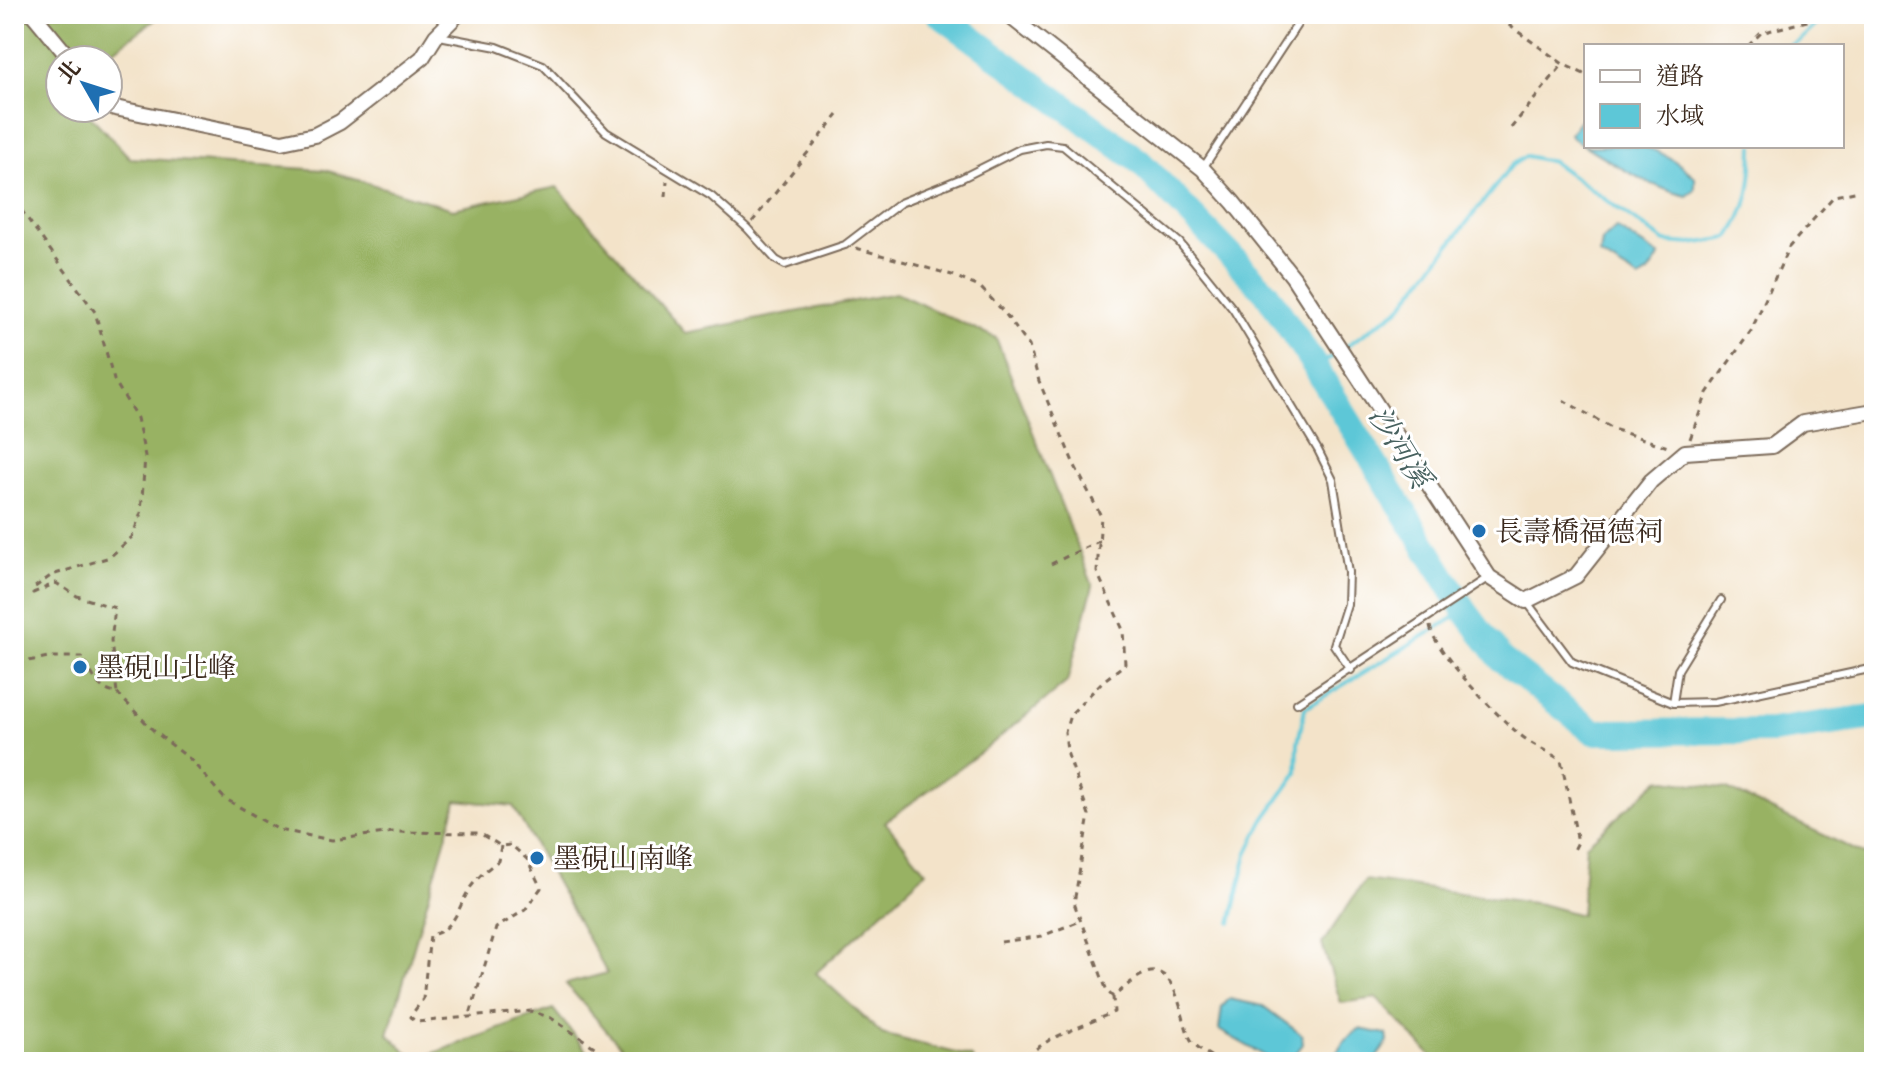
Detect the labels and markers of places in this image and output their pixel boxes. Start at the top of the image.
place label: 長壽橋福德祠 [1495,513,1663,551]
marker: 長壽橋福德祠 [1470,522,1488,540]
place label: 墨硯山北峰 [96,649,236,687]
marker: 墨硯山北峰 [71,658,89,676]
place label: 墨硯山南峰 [553,840,693,878]
marker: 墨硯山南峰 [528,849,546,867]

